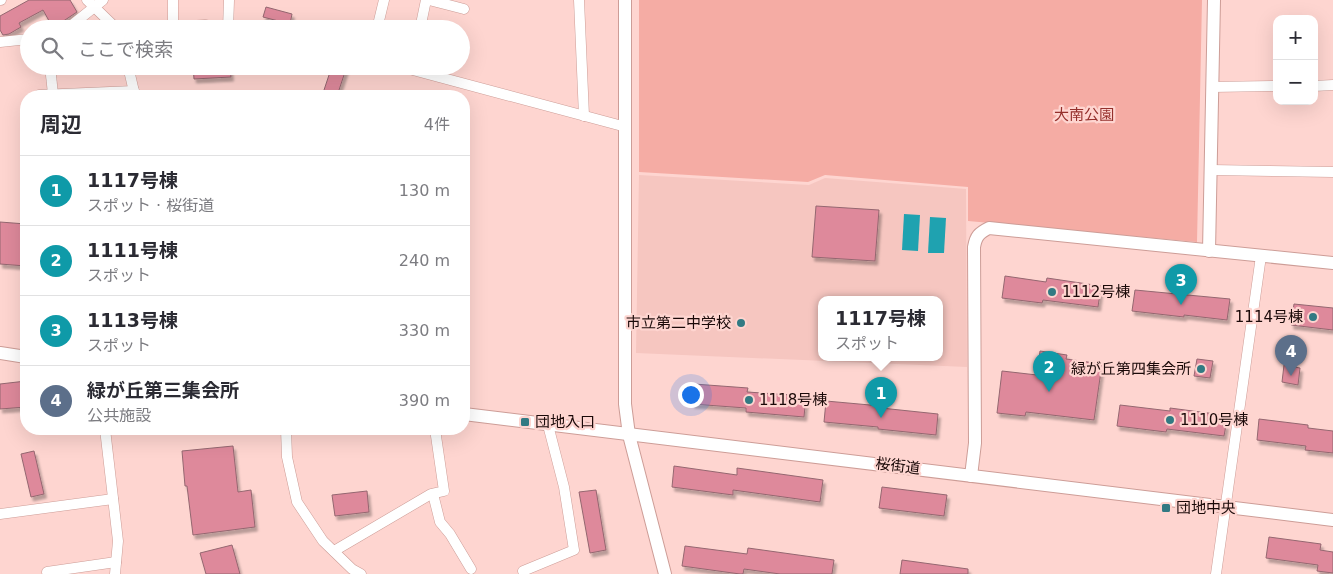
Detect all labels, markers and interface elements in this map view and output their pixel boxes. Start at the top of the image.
map controls [1273,15,1318,105]
button: + [1273,15,1318,60]
search box [20,20,470,75]
icon: search [38,34,66,62]
text: ここで検索 [78,38,173,60]
button: − [1273,60,1318,105]
park label: 大南公園 [1054,106,1114,124]
text: 周辺 [40,113,82,137]
text: 4件 [424,115,450,134]
text: 1117号棟 [87,169,178,191]
text: 1 [50,181,62,200]
text: 130 m [399,181,450,200]
text: スポット · 桜街道 [87,196,214,215]
text: 1111号棟 [87,239,178,261]
text: 2 [50,251,62,270]
text: 240 m [399,251,450,270]
pin: 3 [1165,264,1197,305]
text: スポット [87,266,151,285]
place label: 1112号棟 [1062,283,1130,301]
marker: 1112号棟 [1046,286,1058,298]
popup [818,296,943,361]
text: 1117号棟 [835,307,926,329]
place label: 1114号棟 [1235,308,1303,326]
text: 1113号棟 [87,309,178,331]
marker: 1114号棟 [1307,311,1319,323]
place label: 市立第二中学校 [626,314,731,332]
marker: 市立第二中学校 [735,317,747,329]
text: 3 [50,321,62,340]
text: 330 m [399,321,450,340]
text: スポット [835,334,899,353]
pin: 4 [1275,335,1307,376]
text: スポット [87,336,151,355]
pin: 2 [1033,351,1065,392]
place label: 緑が丘第四集会所 [1071,360,1191,378]
marker: 緑が丘第四集会所 [1195,363,1207,375]
pin: 1 [865,377,897,418]
text: 緑が丘第三集会所 [87,379,239,401]
your location [678,382,704,408]
text: 4 [50,391,62,410]
text: 390 m [399,391,450,410]
place label: 1118号棟 [759,391,827,409]
marker: 1118号棟 [743,394,755,406]
text: 公共施設 [87,406,151,425]
place label: 1110号棟 [1180,411,1248,429]
place label: 団地入口 [535,413,595,431]
marker: 1110号棟 [1164,414,1176,426]
marker: 団地入口 [519,416,531,428]
street label: 桜街道 [875,454,921,478]
place label: 団地中央 [1176,499,1236,517]
marker: 団地中央 [1160,502,1172,514]

